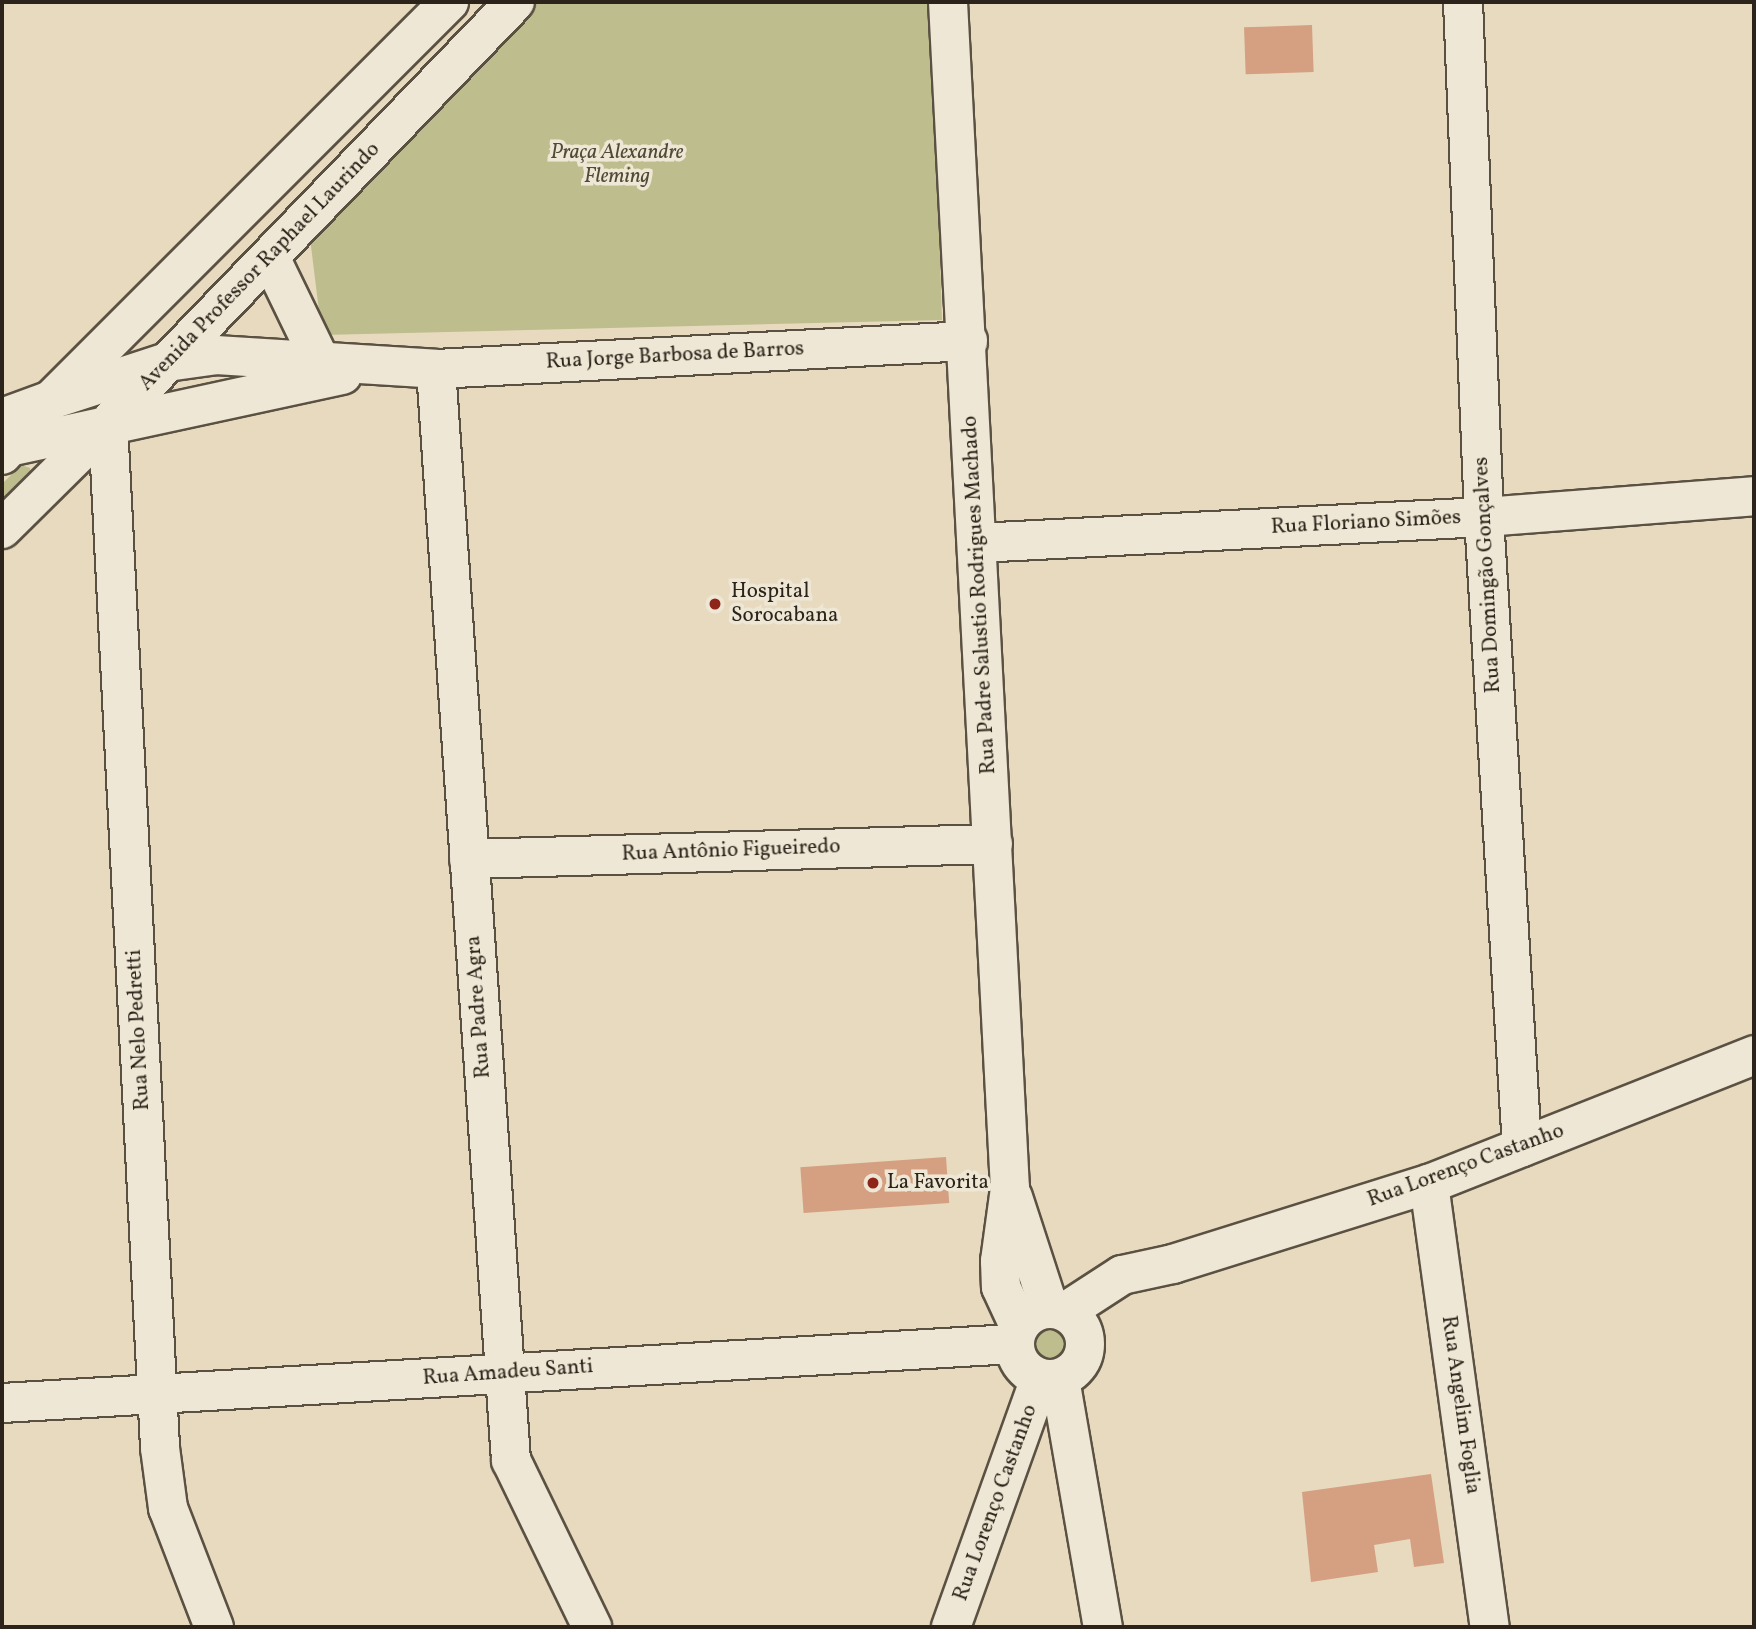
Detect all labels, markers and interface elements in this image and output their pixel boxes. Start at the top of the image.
street label: Avenida Professor Raphael Laurindo [134,137,386,397]
park label: Praça Alexandre Fleming [551,140,683,190]
street label: Rua Jorge Barbosa de Barros [545,337,805,375]
street label: Rua Padre Salustio Rodrigues Machado [958,415,1002,775]
street label: Rua Domingão Gonçalves [1469,456,1507,694]
street label: Rua Floriano Simões [1270,505,1462,541]
place label: Hospital Sorocabana [731,579,839,629]
marker: Hospital Sorocabana [705,594,725,614]
street label: Rua Antônio Figueiredo [621,835,841,867]
street label: Rua Padre Agra [461,935,497,1079]
street label: Rua Nelo Pedretti [122,949,156,1111]
street label: Rua Lorenço Castanho [1364,1119,1568,1213]
place label: La Favorita [887,1170,989,1196]
marker: La Favorita [865,1175,881,1191]
street label: Rua Angelim Foglia [1435,1314,1485,1496]
street label: Rua Amadeu Santi [422,1354,594,1392]
street label: Rua Lorenço Castanho [949,1401,1043,1605]

